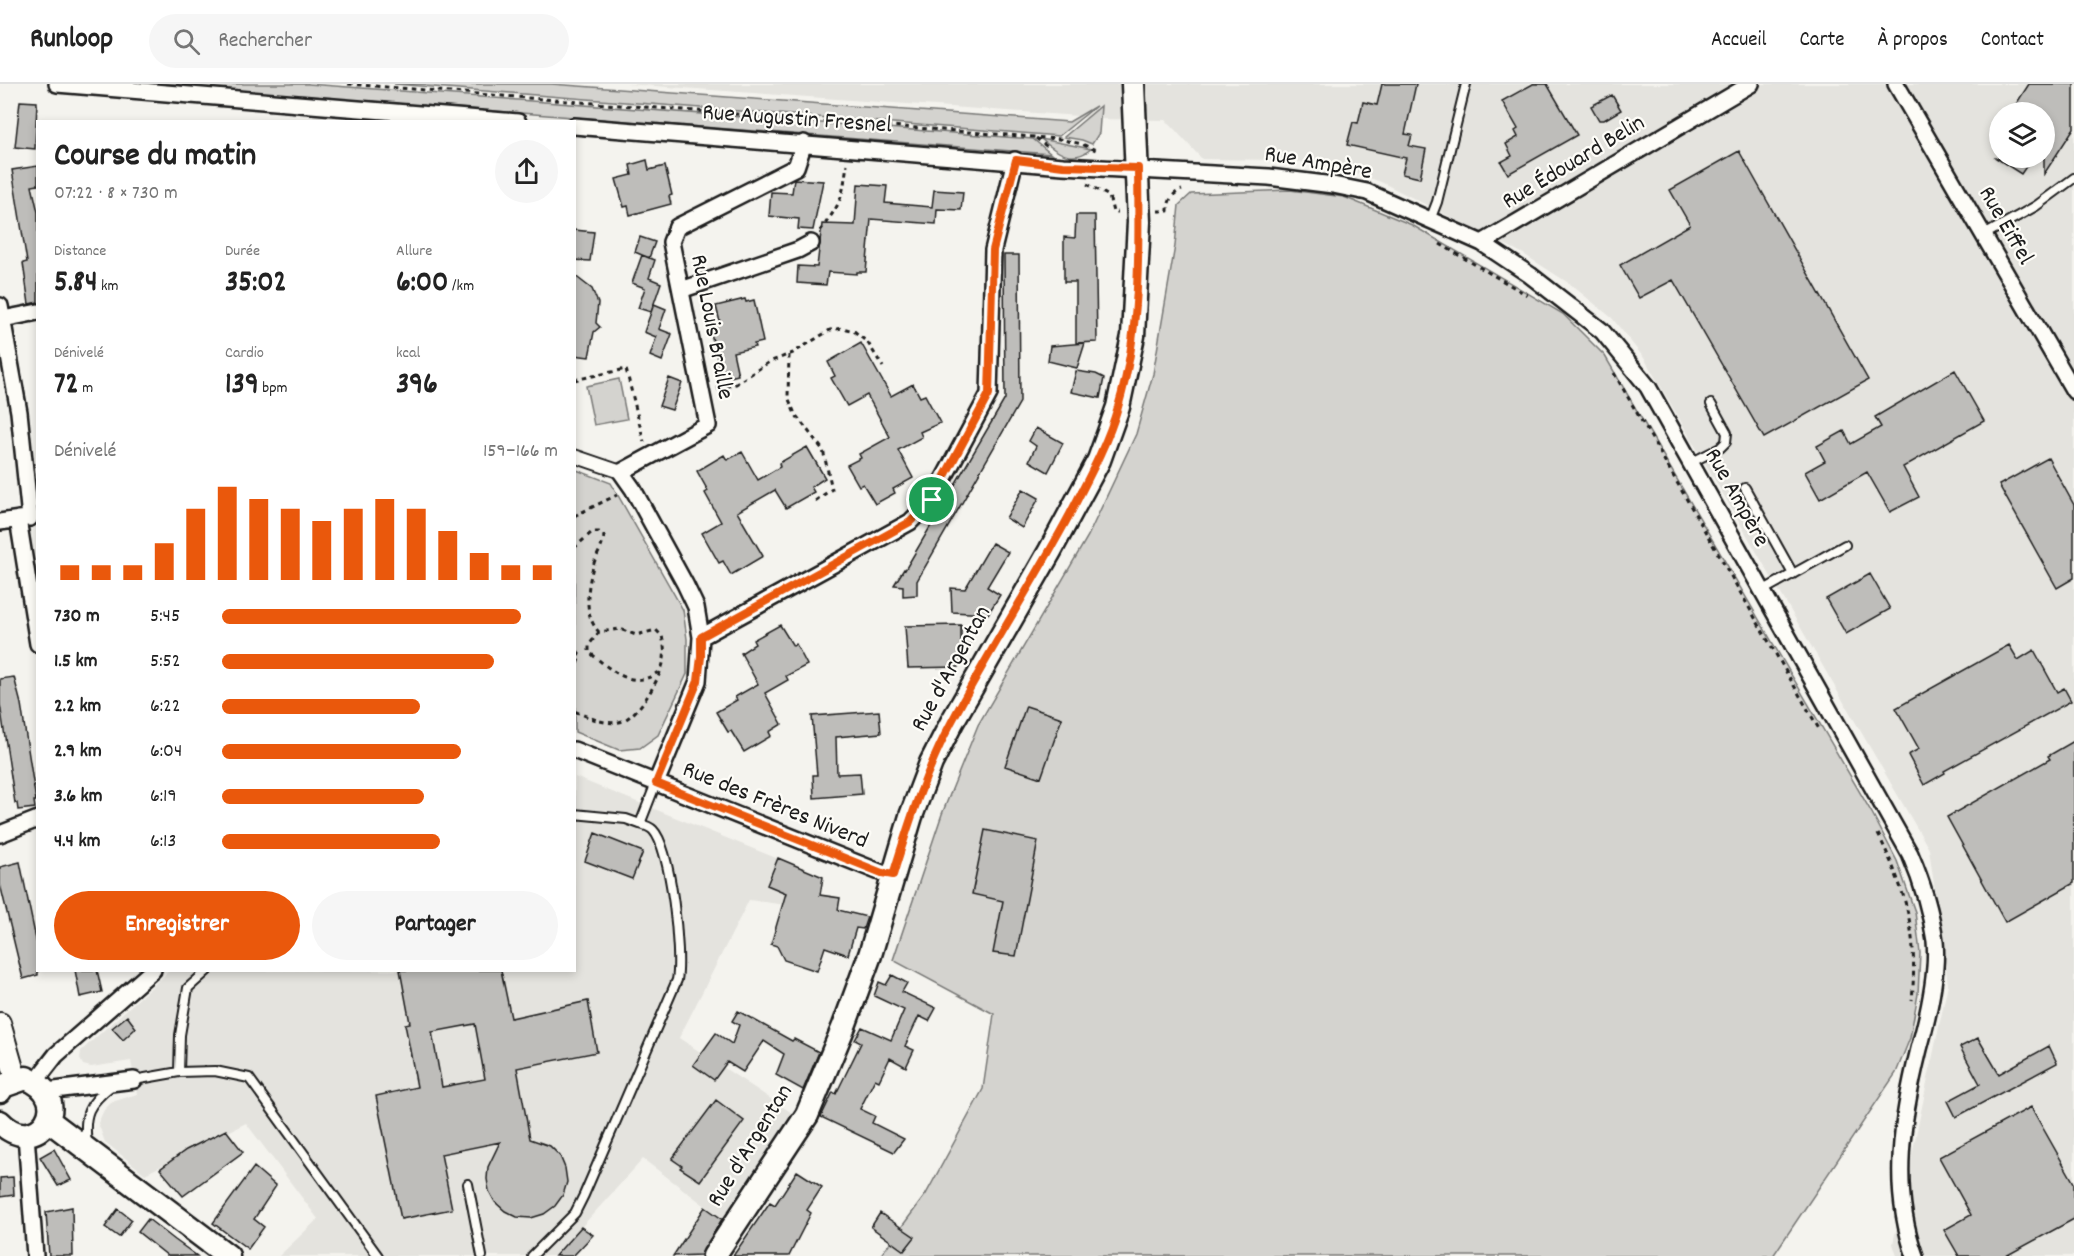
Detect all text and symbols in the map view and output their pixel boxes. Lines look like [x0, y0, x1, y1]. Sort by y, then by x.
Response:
search box [149, 14, 569, 68]
text: Runloop [30, 21, 113, 61]
icon: search [170, 25, 203, 58]
text: Rechercher [218, 26, 312, 57]
text: Accueil [1711, 26, 1766, 56]
text: Carte [1799, 26, 1844, 56]
text: À propos [1877, 26, 1948, 56]
text: Contact [1981, 26, 2044, 56]
street label: Rue Augustin Fresnel [701, 96, 893, 144]
map controls [1989, 102, 2055, 168]
button: layers [1989, 102, 2055, 168]
street label: Rue Édouard Belin [1496, 107, 1652, 219]
text: Course du matin [54, 134, 256, 181]
street label: Rue Ampère [1262, 138, 1374, 190]
button: share [495, 140, 558, 203]
text: 07:22 · 8 × 730 m [54, 180, 178, 208]
street label: Rue Eiffel [1969, 180, 2041, 272]
text: Distance [54, 240, 106, 263]
text: Durée [225, 240, 260, 263]
text: Allure [396, 240, 432, 263]
street label: Rue Louis Braille [680, 252, 742, 402]
text: 5.84 [54, 263, 97, 306]
text: 35:02 [225, 263, 287, 306]
text: 6:00 [396, 263, 448, 306]
text: km [97, 275, 119, 298]
text: /km [448, 275, 474, 298]
text: Dénivelé [54, 342, 104, 365]
text: Cardio [225, 342, 264, 365]
text: kcal [396, 342, 420, 365]
text: 72 [54, 365, 79, 408]
text: 139 [225, 365, 259, 408]
text: 396 [396, 365, 438, 408]
text: m [79, 377, 93, 400]
text: bpm [259, 377, 288, 400]
text: Dénivelé [54, 438, 116, 466]
text: 159–166 m [483, 438, 558, 466]
street label: Rue Ampère [1695, 442, 1777, 554]
pin [906, 474, 957, 525]
icon: arrive [915, 483, 948, 516]
street label: Rue d'Argentan [903, 600, 1001, 738]
text: 730 m [54, 603, 100, 631]
text: 5:45 [150, 603, 180, 631]
text: 1.5 km [54, 648, 97, 676]
text: 5:52 [150, 648, 181, 676]
text: 2.2 km [54, 693, 101, 721]
text: 6:22 [150, 693, 181, 721]
text: 2.9 km [54, 738, 102, 766]
text: 6:04 [150, 738, 182, 766]
street label: Rue des Frères Niverd [677, 753, 873, 859]
text: 3.6 km [54, 783, 103, 811]
text: 6:19 [150, 783, 177, 811]
text: 4.4 km [54, 828, 100, 856]
text: 6:13 [150, 828, 176, 856]
button: Enregistrer [54, 891, 300, 960]
button: Partager [312, 891, 558, 960]
street label: Rue d'Argentan [700, 1078, 802, 1214]

